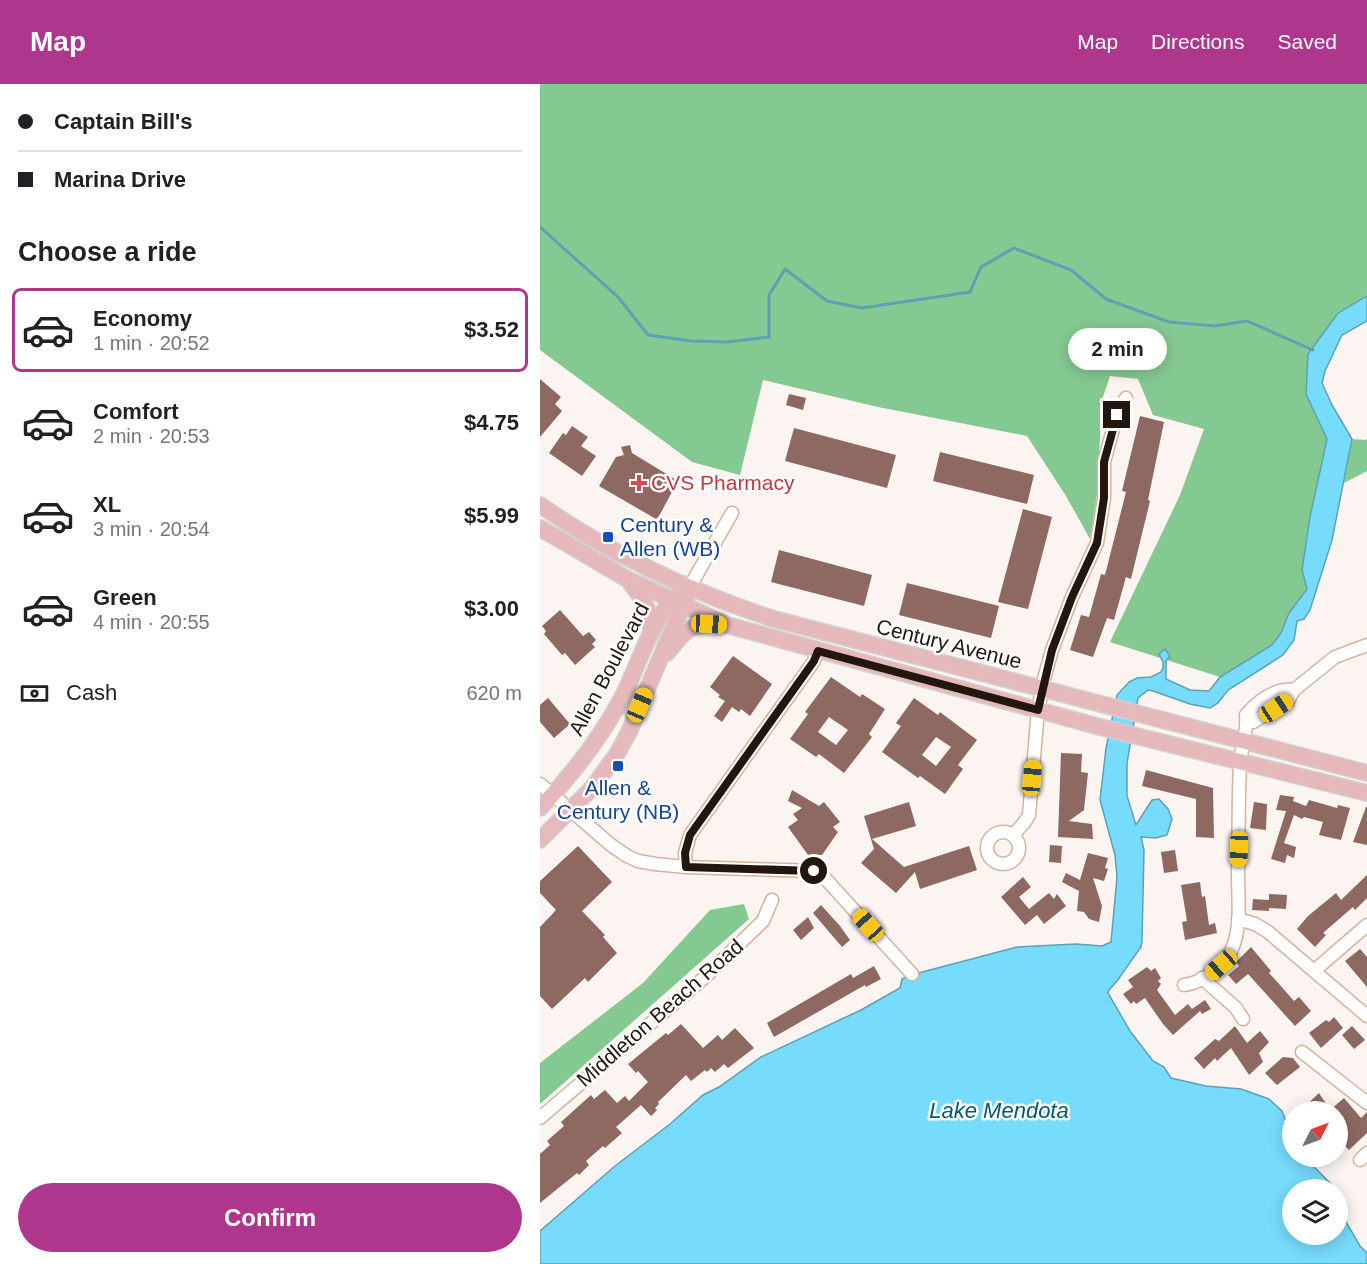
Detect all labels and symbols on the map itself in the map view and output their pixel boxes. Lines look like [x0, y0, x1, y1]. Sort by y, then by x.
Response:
callout: 2 min [1068, 328, 1166, 370]
route end [1103, 401, 1130, 428]
place label: CVS Pharmacy [651, 471, 795, 494]
marker: CVS Pharmacy [632, 476, 646, 490]
place label: Century & Allen (WB) [620, 513, 720, 560]
marker: Century & Allen (WB) [601, 530, 615, 544]
street label: Allen Boulevard [564, 598, 653, 739]
car [691, 614, 727, 634]
street label: Century Avenue [874, 614, 1024, 673]
car [625, 685, 655, 725]
car [1256, 691, 1296, 725]
marker: Allen & Century (NB) [611, 759, 625, 773]
car [1021, 759, 1043, 797]
place label: Allen & Century (NB) [557, 776, 679, 823]
car [1229, 831, 1249, 867]
route start [800, 857, 827, 884]
car [849, 906, 887, 944]
street label: Middleton Beach Road [572, 934, 747, 1091]
car [1202, 946, 1240, 984]
water label: Lake Mendota [929, 1098, 1069, 1123]
north arrow [1282, 1101, 1348, 1167]

